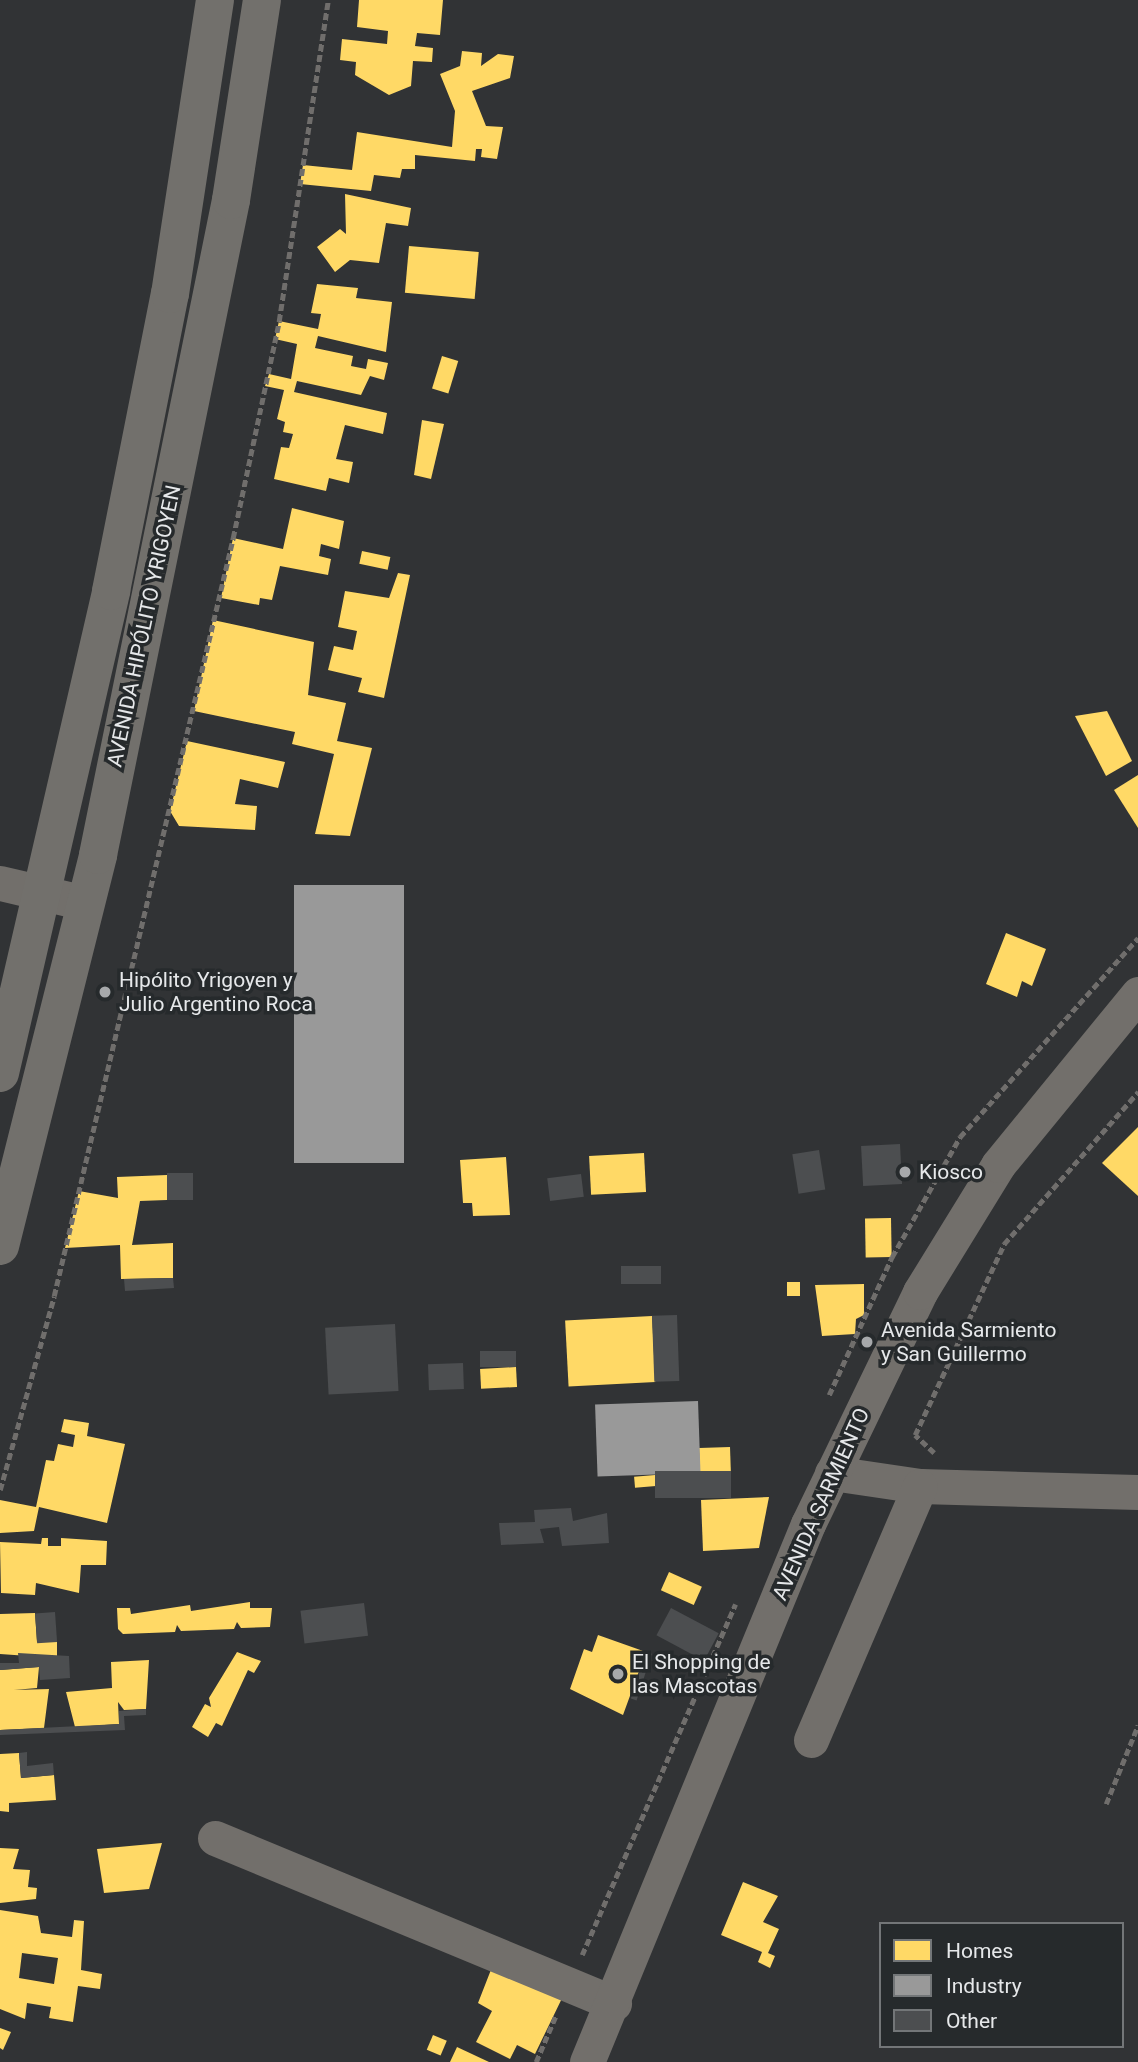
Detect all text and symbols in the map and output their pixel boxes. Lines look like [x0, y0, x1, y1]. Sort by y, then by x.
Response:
street label: AVENIDA HIPÓLITO YRIGOYEN [102, 483, 186, 769]
place label: Hipólito Yrigoyen y Julio Argentino Roca [119, 967, 313, 1017]
marker: Hipólito Yrigoyen y Julio Argentino Roca [97, 984, 113, 1000]
place label: Kiosco [919, 1159, 983, 1185]
marker: Kiosco [897, 1164, 913, 1180]
place label: Avenida Sarmiento y San Guillermo [881, 1317, 1056, 1367]
marker: Avenida Sarmiento y San Guillermo [859, 1334, 875, 1350]
street label: AVENIDA SARMIENTO [767, 1404, 875, 1604]
place label: El Shopping de las Mascotas [632, 1649, 771, 1699]
marker: El Shopping de las Mascotas [610, 1666, 626, 1682]
legend [879, 1922, 1124, 2048]
text: Homes [946, 1939, 1013, 1963]
text: Industry [946, 1974, 1022, 1998]
text: Other [946, 2009, 997, 2033]

